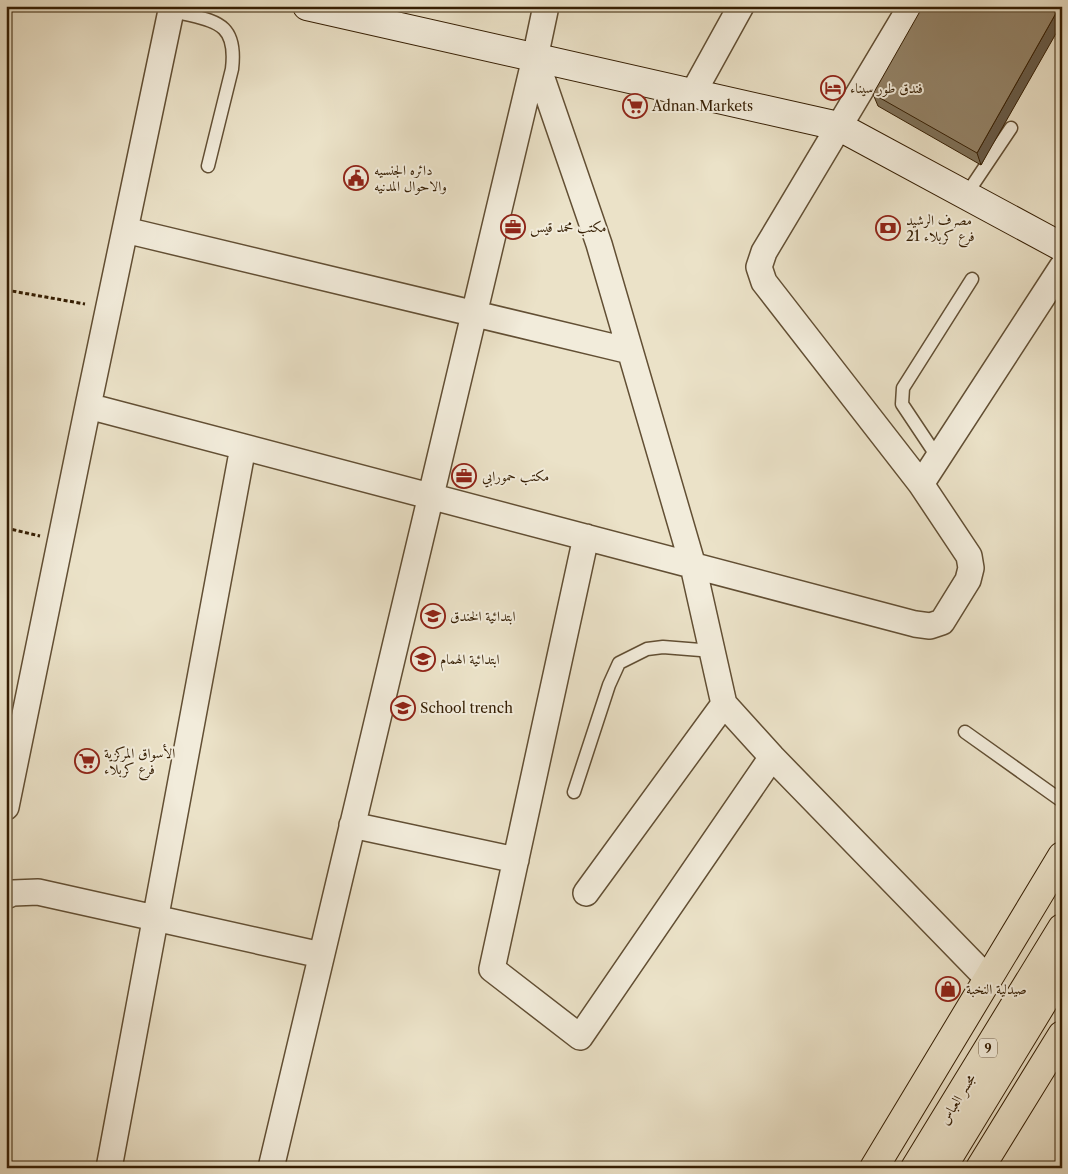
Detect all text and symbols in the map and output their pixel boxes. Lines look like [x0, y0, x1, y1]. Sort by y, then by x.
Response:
hotel icon: فندق طور سيناء [820, 75, 846, 101]
place label: فندق طور سيناء [850, 79, 923, 97]
supermarket icon: Adnan Markets [622, 93, 648, 119]
place label: Adnan Markets [651, 97, 753, 115]
place label: دائره الجنسيه والاحوال المدنيه [374, 161, 447, 195]
public building icon: دائره الجنسيه والاحوال المدنيه [343, 165, 369, 191]
place label: مصرف الرشيد فرع كربلاء 21 [906, 211, 975, 248]
office icon: مكتب محمد قيس [500, 214, 526, 240]
bank icon: مصرف الرشيد فرع كربلاء 21 [875, 215, 901, 241]
place label: مكتب محمد قيس [530, 218, 606, 237]
office icon: مكتب حمورابي [451, 463, 477, 489]
place label: مكتب حمورابي [482, 467, 549, 488]
school or university icon: ابتدائية الخندق [420, 603, 446, 629]
place label: ابتدائية الخندق [450, 607, 516, 625]
school or university icon: ابتدائية الهمام [410, 646, 436, 672]
place label: ابتدائية الهمام [440, 650, 500, 672]
school or university icon: School trench [390, 695, 416, 721]
place label: School trench [420, 699, 513, 717]
place label: الأسواق المركزية فرع كربلاء [104, 743, 175, 781]
supermarket icon: الأسواق المركزية فرع كربلاء [74, 748, 100, 774]
shop icon: صيدلية النخبة [935, 976, 961, 1002]
place label: صيدلية النخبة [966, 980, 1027, 998]
road number: 9 [979, 1038, 997, 1058]
street label: مجسر العباس [935, 1070, 980, 1128]

